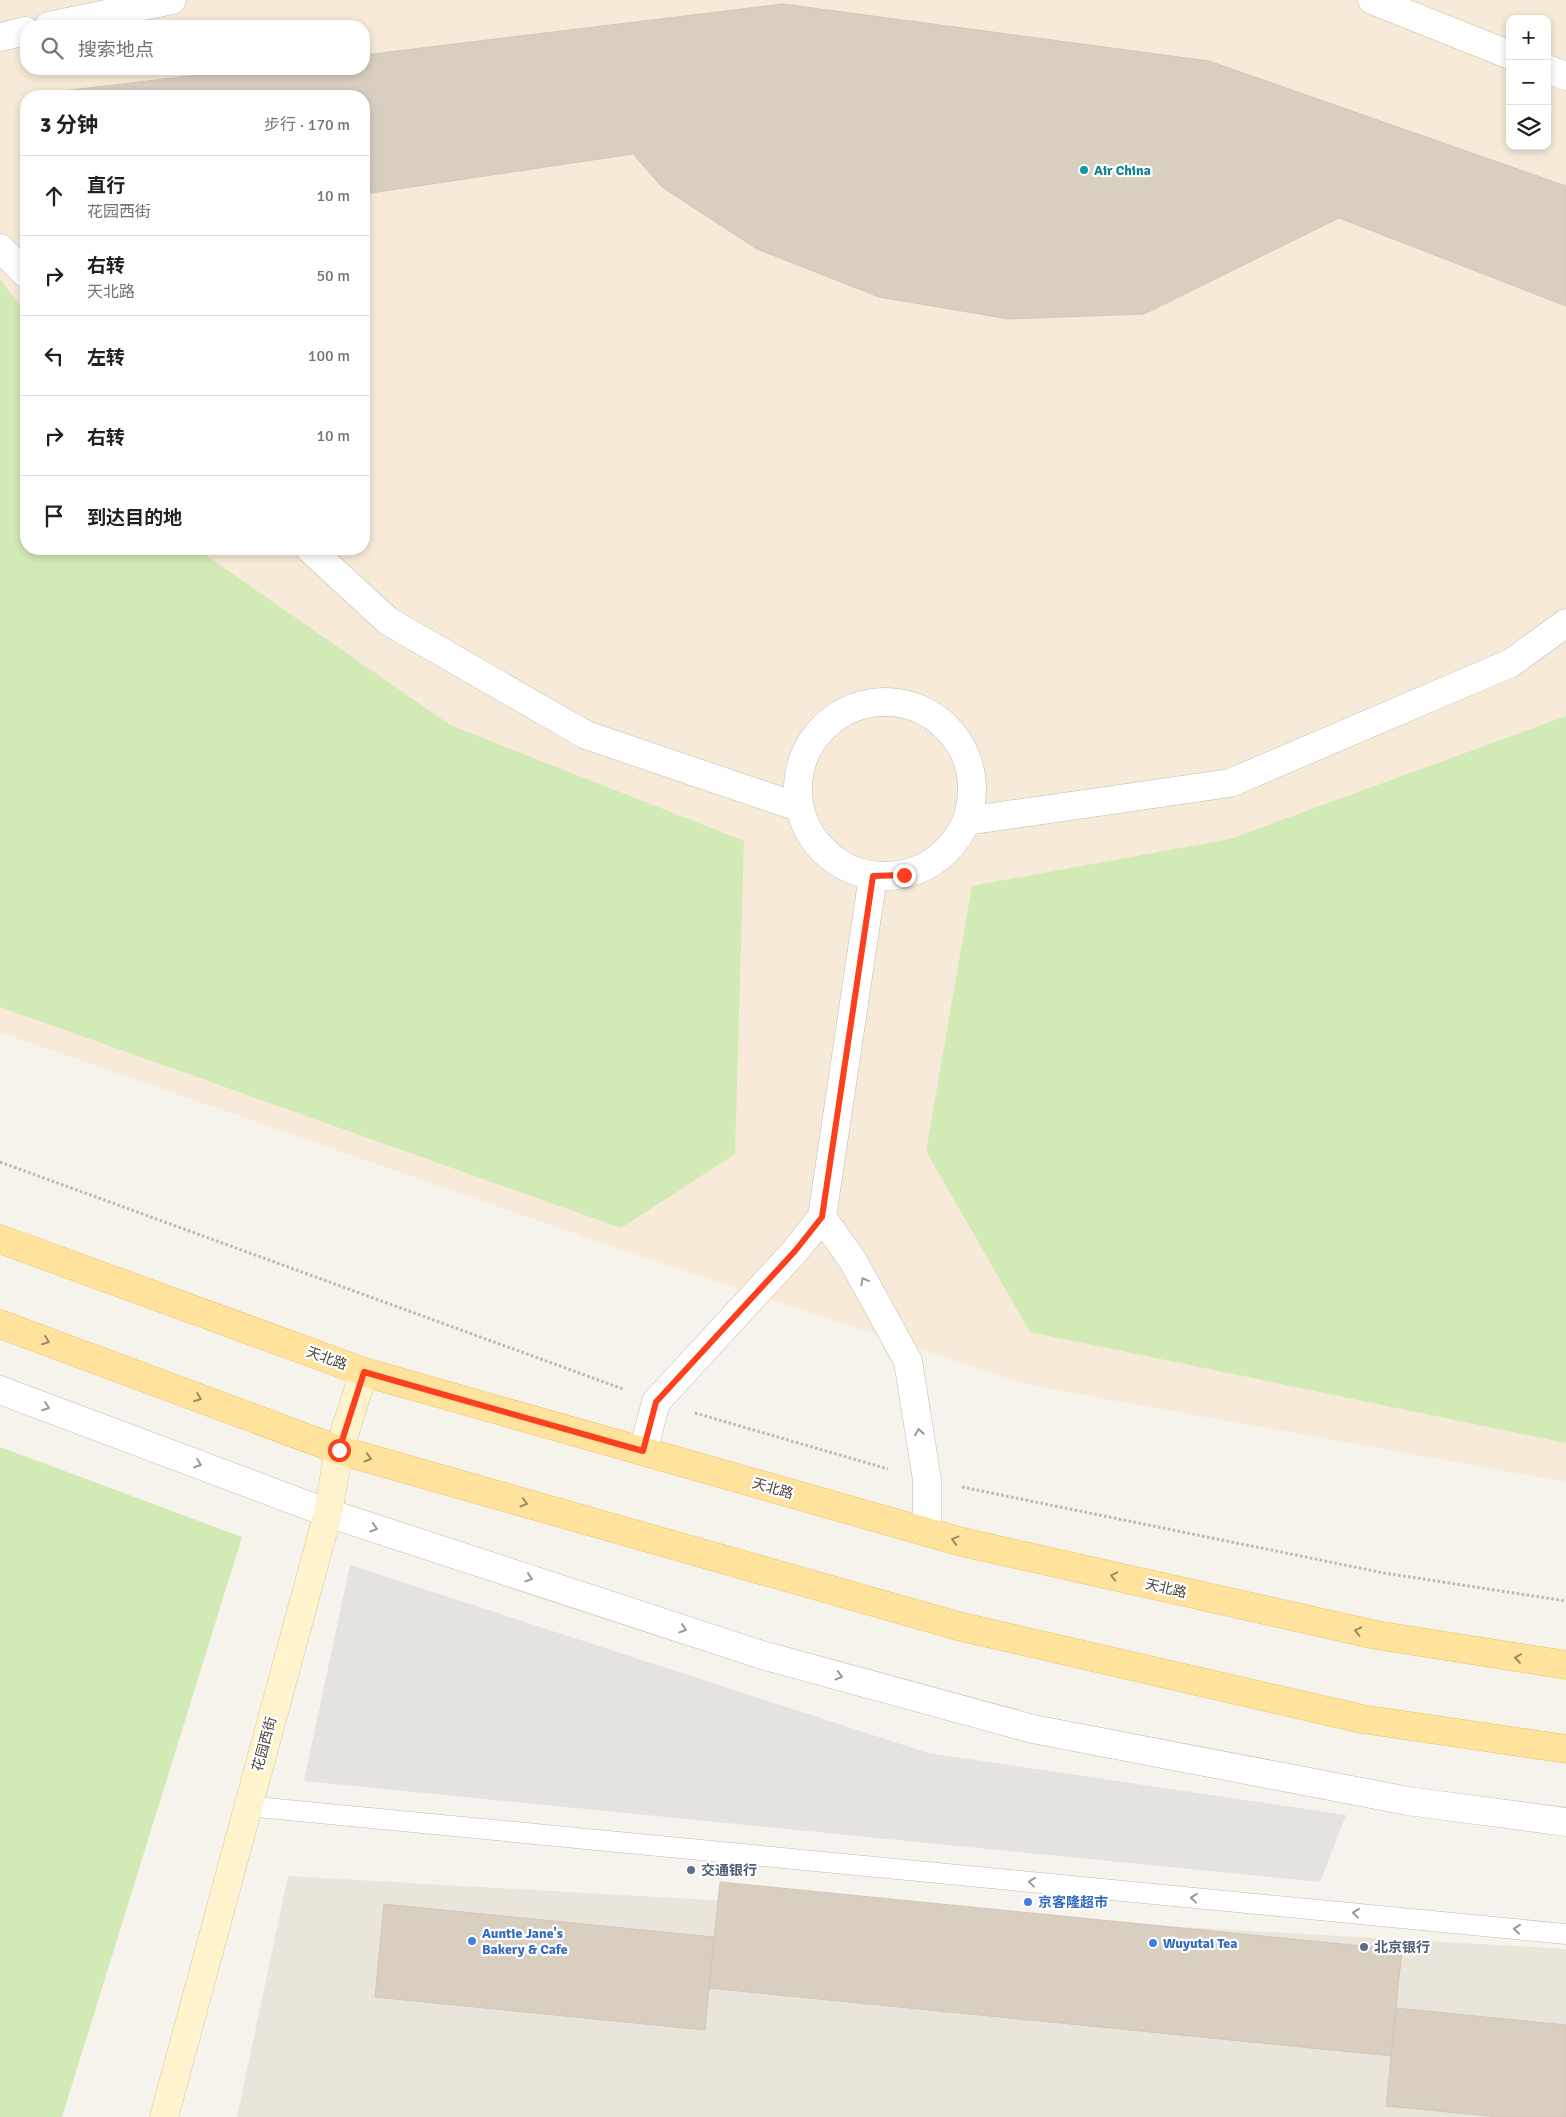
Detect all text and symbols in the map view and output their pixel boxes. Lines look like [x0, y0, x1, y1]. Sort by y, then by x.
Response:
map controls [1506, 15, 1551, 150]
button: + [1506, 15, 1551, 60]
search box [20, 20, 370, 75]
icon: search [38, 34, 66, 62]
text: 搜索地点 [78, 38, 154, 62]
button: − [1506, 60, 1551, 105]
button: layers [1506, 105, 1551, 150]
text: 3 分钟 [40, 112, 98, 138]
text: 步行 · 170 m [264, 115, 350, 135]
place label: Air China [1094, 162, 1151, 179]
marker: Air China [1078, 164, 1090, 176]
text: 直行 [87, 174, 125, 198]
icon: ahead [40, 182, 68, 210]
text: 10 m [316, 186, 350, 206]
text: 花园西街 [87, 202, 151, 222]
text: 右转 [87, 254, 125, 278]
icon: right [40, 262, 68, 290]
text: 50 m [316, 266, 350, 286]
text: 天北路 [87, 282, 135, 302]
icon: left [40, 342, 68, 370]
text: 左转 [87, 346, 125, 370]
text: 100 m [308, 346, 350, 366]
icon: right [40, 422, 68, 450]
text: 右转 [87, 426, 125, 450]
text: 10 m [316, 426, 350, 446]
icon: arrive [40, 502, 68, 530]
text: 到达目的地 [87, 506, 182, 530]
route end [893, 864, 916, 887]
one-way arrow [860, 1277, 870, 1286]
one-way arrow [41, 1335, 49, 1345]
street label: 天北路 [304, 1343, 349, 1374]
one-way arrow [193, 1392, 202, 1402]
one-way arrow [41, 1402, 49, 1412]
one-way arrow [915, 1427, 925, 1436]
route start [328, 1439, 351, 1462]
one-way arrow [363, 1453, 371, 1463]
one-way arrow [193, 1458, 202, 1468]
street label: 天北路 [750, 1475, 795, 1502]
one-way arrow [519, 1497, 527, 1507]
one-way arrow [370, 1522, 378, 1532]
one-way arrow [951, 1535, 960, 1546]
one-way arrow [1109, 1571, 1118, 1582]
one-way arrow [524, 1573, 532, 1583]
street label: 天北路 [1144, 1575, 1188, 1601]
one-way arrow [678, 1623, 687, 1633]
one-way arrow [1353, 1626, 1362, 1637]
one-way arrow [1513, 1653, 1522, 1663]
one-way arrow [834, 1670, 843, 1681]
street label: 花园西街 [249, 1715, 280, 1773]
place label: 交通银行 [701, 1862, 757, 1879]
marker: 交通银行 [685, 1864, 697, 1876]
one-way arrow [1028, 1877, 1036, 1888]
one-way arrow [1190, 1893, 1198, 1904]
place label: 京客隆超市 [1038, 1894, 1108, 1911]
marker: 京客隆超市 [1022, 1896, 1034, 1908]
one-way arrow [1351, 1908, 1359, 1919]
one-way arrow [1513, 1924, 1521, 1935]
place label: Auntie Jane's Bakery & Cafe [482, 1925, 568, 1958]
marker: Auntie Jane's Bakery & Cafe [466, 1935, 478, 1947]
place label: Wuyutai Tea [1163, 1935, 1237, 1952]
marker: Wuyutai Tea [1147, 1937, 1159, 1949]
place label: 北京银行 [1374, 1939, 1430, 1956]
marker: 北京银行 [1358, 1941, 1370, 1953]

